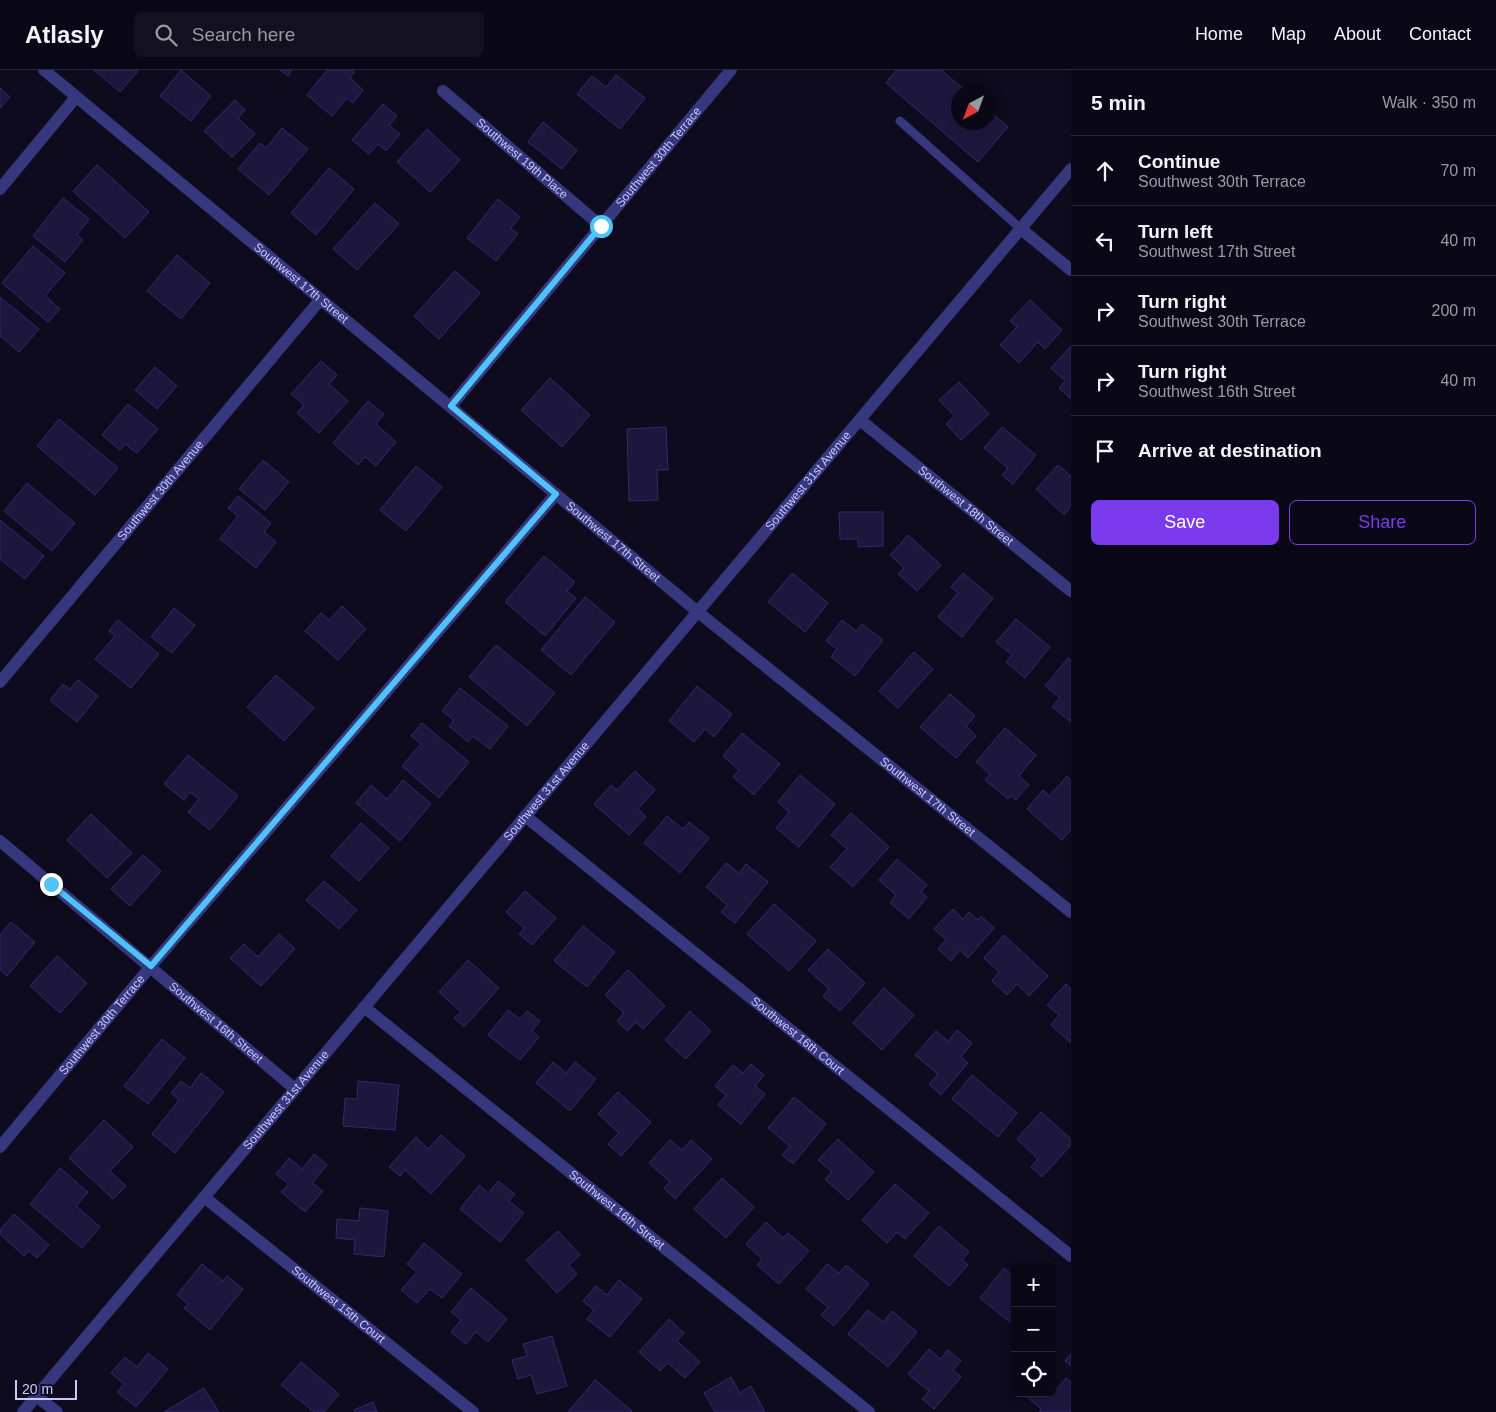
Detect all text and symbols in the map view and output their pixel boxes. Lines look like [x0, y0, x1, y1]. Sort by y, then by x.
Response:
search box [134, 12, 484, 57]
text: Atlasly [25, 21, 104, 48]
icon: search [152, 21, 180, 49]
text: Search here [192, 24, 295, 45]
text: Home [1195, 24, 1243, 44]
text: Map [1271, 24, 1306, 44]
text: About [1334, 24, 1381, 44]
text: Contact [1409, 24, 1471, 44]
north arrow [951, 85, 996, 130]
text: 5 min [1091, 91, 1146, 114]
text: Walk · 350 m [1382, 94, 1476, 111]
street label: Southwest 30th Terrace [613, 104, 704, 210]
street label: Southwest 19th Place [473, 115, 571, 202]
text: Continue [1138, 151, 1220, 172]
icon: ahead [1091, 157, 1119, 185]
text: 70 m [1440, 162, 1476, 179]
text: Southwest 30th Terrace [1138, 173, 1306, 190]
route start [590, 215, 613, 238]
text: Turn left [1138, 221, 1213, 242]
icon: left [1091, 227, 1119, 255]
text: 40 m [1440, 232, 1476, 249]
street label: Southwest 17th Street [251, 240, 352, 327]
text: Southwest 17th Street [1138, 243, 1295, 260]
text: Turn right [1138, 291, 1226, 312]
icon: right [1091, 297, 1119, 325]
text: 200 m [1432, 302, 1476, 319]
text: Southwest 30th Terrace [1138, 313, 1306, 330]
text: Turn right [1138, 361, 1226, 382]
icon: right [1091, 367, 1119, 395]
text: 40 m [1440, 372, 1476, 389]
text: Southwest 16th Street [1138, 383, 1295, 400]
street label: Southwest 31st Avenue [762, 428, 854, 533]
street label: Southwest 30th Avenue [115, 437, 207, 543]
icon: arrive [1091, 437, 1119, 465]
text: Arrive at destination [1138, 440, 1322, 461]
street label: Southwest 18th Street [915, 463, 1017, 549]
street label: Southwest 17th Street [563, 498, 664, 585]
button: Save [1091, 500, 1279, 545]
button: Share [1289, 500, 1476, 545]
street label: Southwest 31st Avenue [501, 739, 592, 844]
street label: Southwest 17th Street [877, 754, 979, 840]
route end [40, 873, 63, 896]
street label: Southwest 30th Terrace [56, 972, 148, 1078]
street label: Southwest 16th Street [166, 979, 266, 1066]
street label: Southwest 16th Court [748, 994, 847, 1078]
street label: Southwest 31st Avenue [240, 1047, 332, 1153]
street label: Southwest 16th Street [566, 1167, 668, 1253]
map controls [1011, 1262, 1056, 1397]
button: + [1011, 1262, 1056, 1307]
street label: Southwest 15th Court [289, 1263, 388, 1346]
button: − [1011, 1307, 1056, 1352]
button: locate [1011, 1352, 1056, 1397]
scale bar [15, 1377, 78, 1400]
text: 20 m [22, 1381, 53, 1397]

